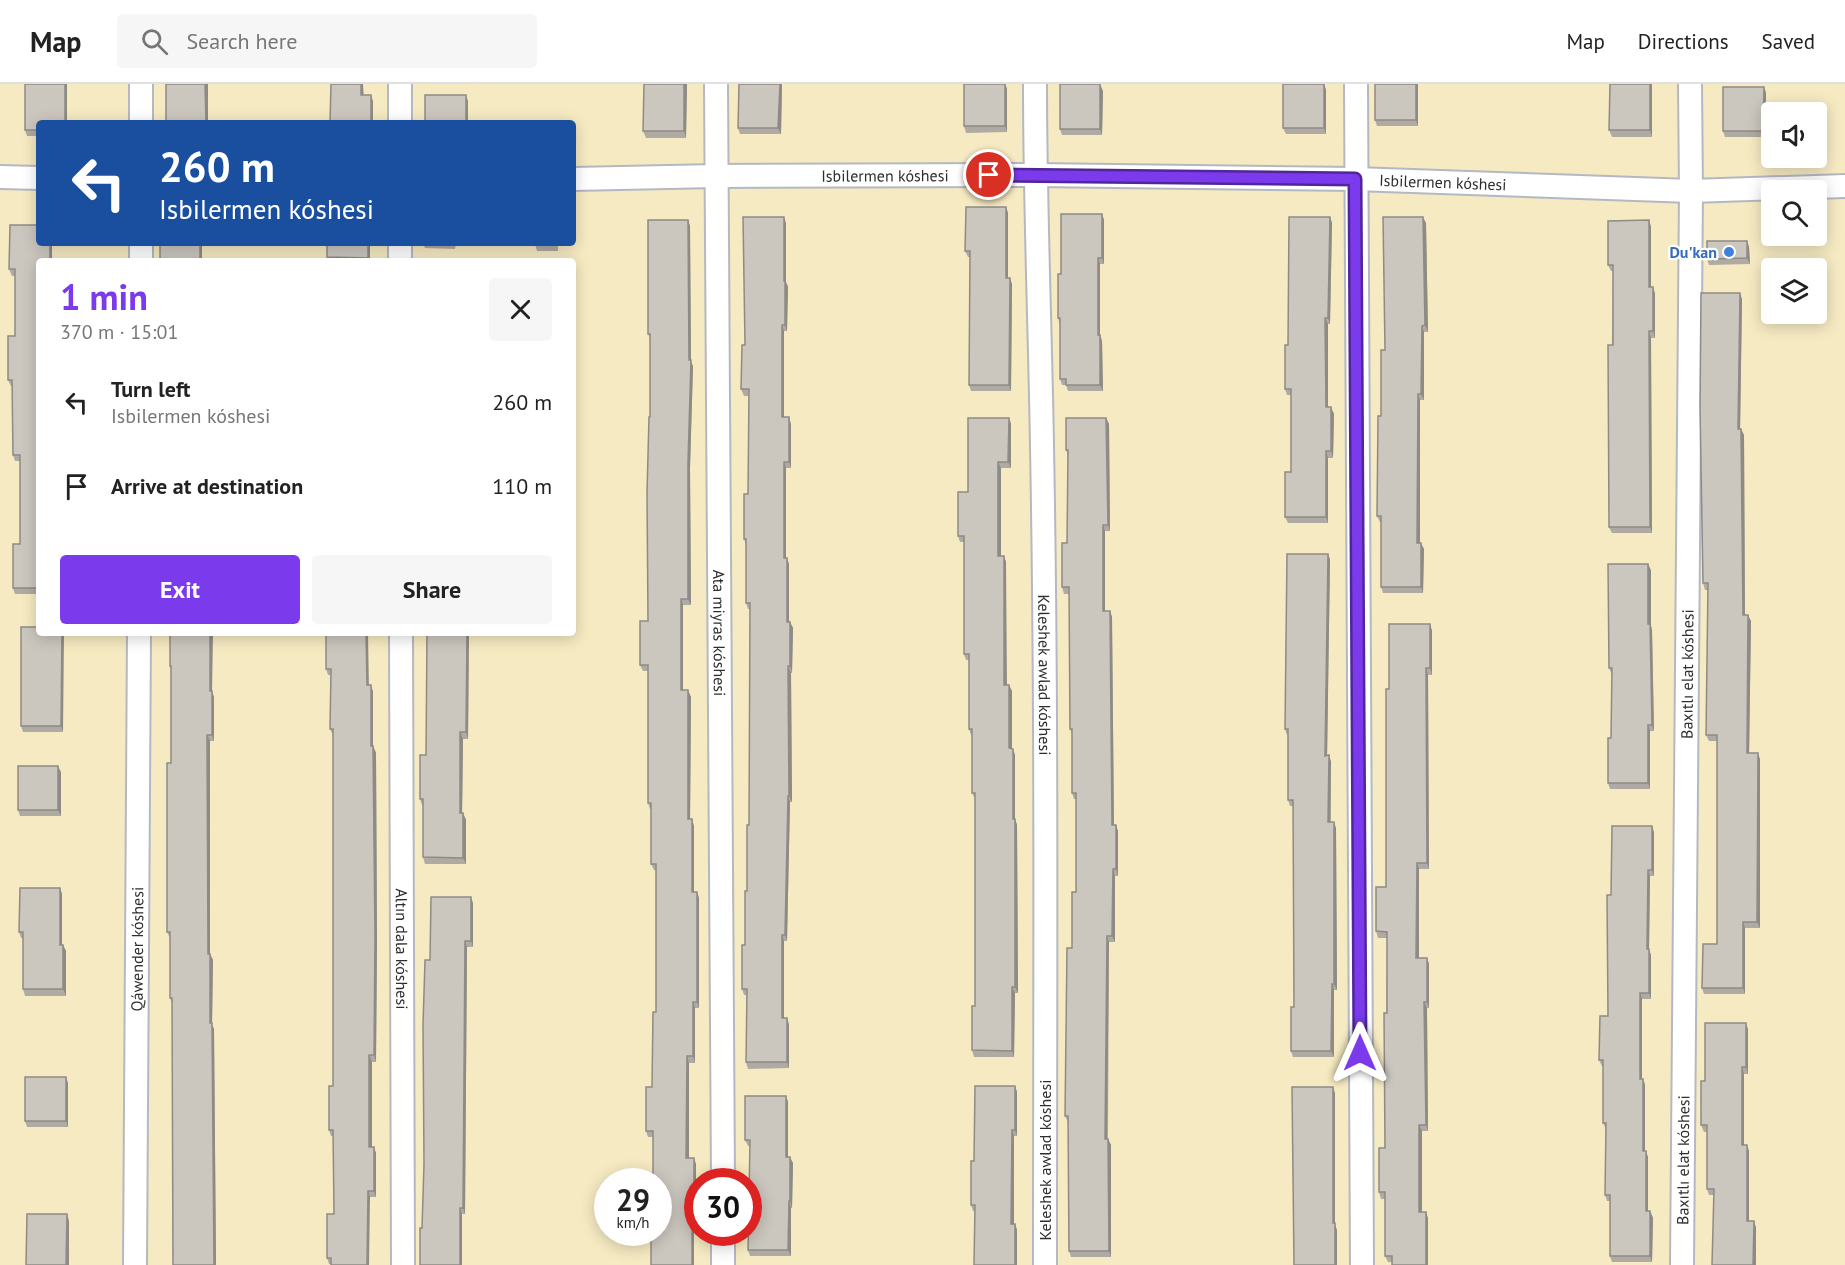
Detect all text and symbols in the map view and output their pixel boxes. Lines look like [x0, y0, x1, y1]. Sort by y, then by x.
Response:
search box [117, 14, 537, 68]
text: Map [30, 23, 81, 60]
icon: search [138, 25, 171, 58]
text: Search here [186, 27, 297, 55]
text: Map [1566, 28, 1605, 55]
text: Directions [1638, 28, 1729, 55]
text: Saved [1762, 28, 1815, 55]
map controls [1761, 102, 1827, 324]
button: sound [1761, 102, 1827, 168]
text: 260 m [159, 139, 275, 194]
icon: left [60, 144, 138, 222]
pin [963, 149, 1014, 200]
icon: arrive [972, 158, 1005, 191]
street label: Isbilermen kóshesi [821, 165, 949, 186]
street label: Isbilermen kóshesi [1379, 170, 1507, 194]
button: search [1761, 180, 1827, 246]
text: Isbilermen kóshesi [159, 192, 374, 226]
place label: Du'kan [1669, 242, 1717, 262]
marker: Du'kan [1722, 245, 1736, 259]
button: layers [1761, 258, 1827, 324]
text: 1 min [60, 273, 148, 320]
button: close [489, 278, 552, 341]
text: 370 m · 15:01 [60, 319, 178, 345]
text: Turn left [111, 375, 191, 403]
icon: left [60, 386, 93, 419]
text: 260 m [492, 388, 552, 416]
text: Isbilermen kóshesi [111, 403, 270, 429]
icon: arrive [60, 470, 93, 503]
text: Arrive at destination [111, 472, 303, 500]
text: 110 m [492, 472, 552, 500]
button: Exit [60, 555, 300, 624]
button: Share [312, 555, 552, 624]
street label: Ata miyras kóshesi [709, 570, 730, 696]
street label: Keleshek awlad kóshesi [1034, 594, 1055, 755]
street label: Baxıtlı elat kóshesi [1676, 609, 1697, 739]
street label: Qáwender kóshesi [127, 887, 147, 1011]
street label: Altın dala kóshesi [392, 888, 412, 1010]
position arrow [1328, 1021, 1392, 1085]
street label: Keleshek awlad kóshesi [1035, 1080, 1055, 1240]
street label: Baxıtlı elat kóshesi [1672, 1095, 1693, 1225]
speed limit sign: 30 [684, 1168, 762, 1246]
text: 29 [616, 1180, 650, 1219]
text: km/h [617, 1213, 649, 1232]

